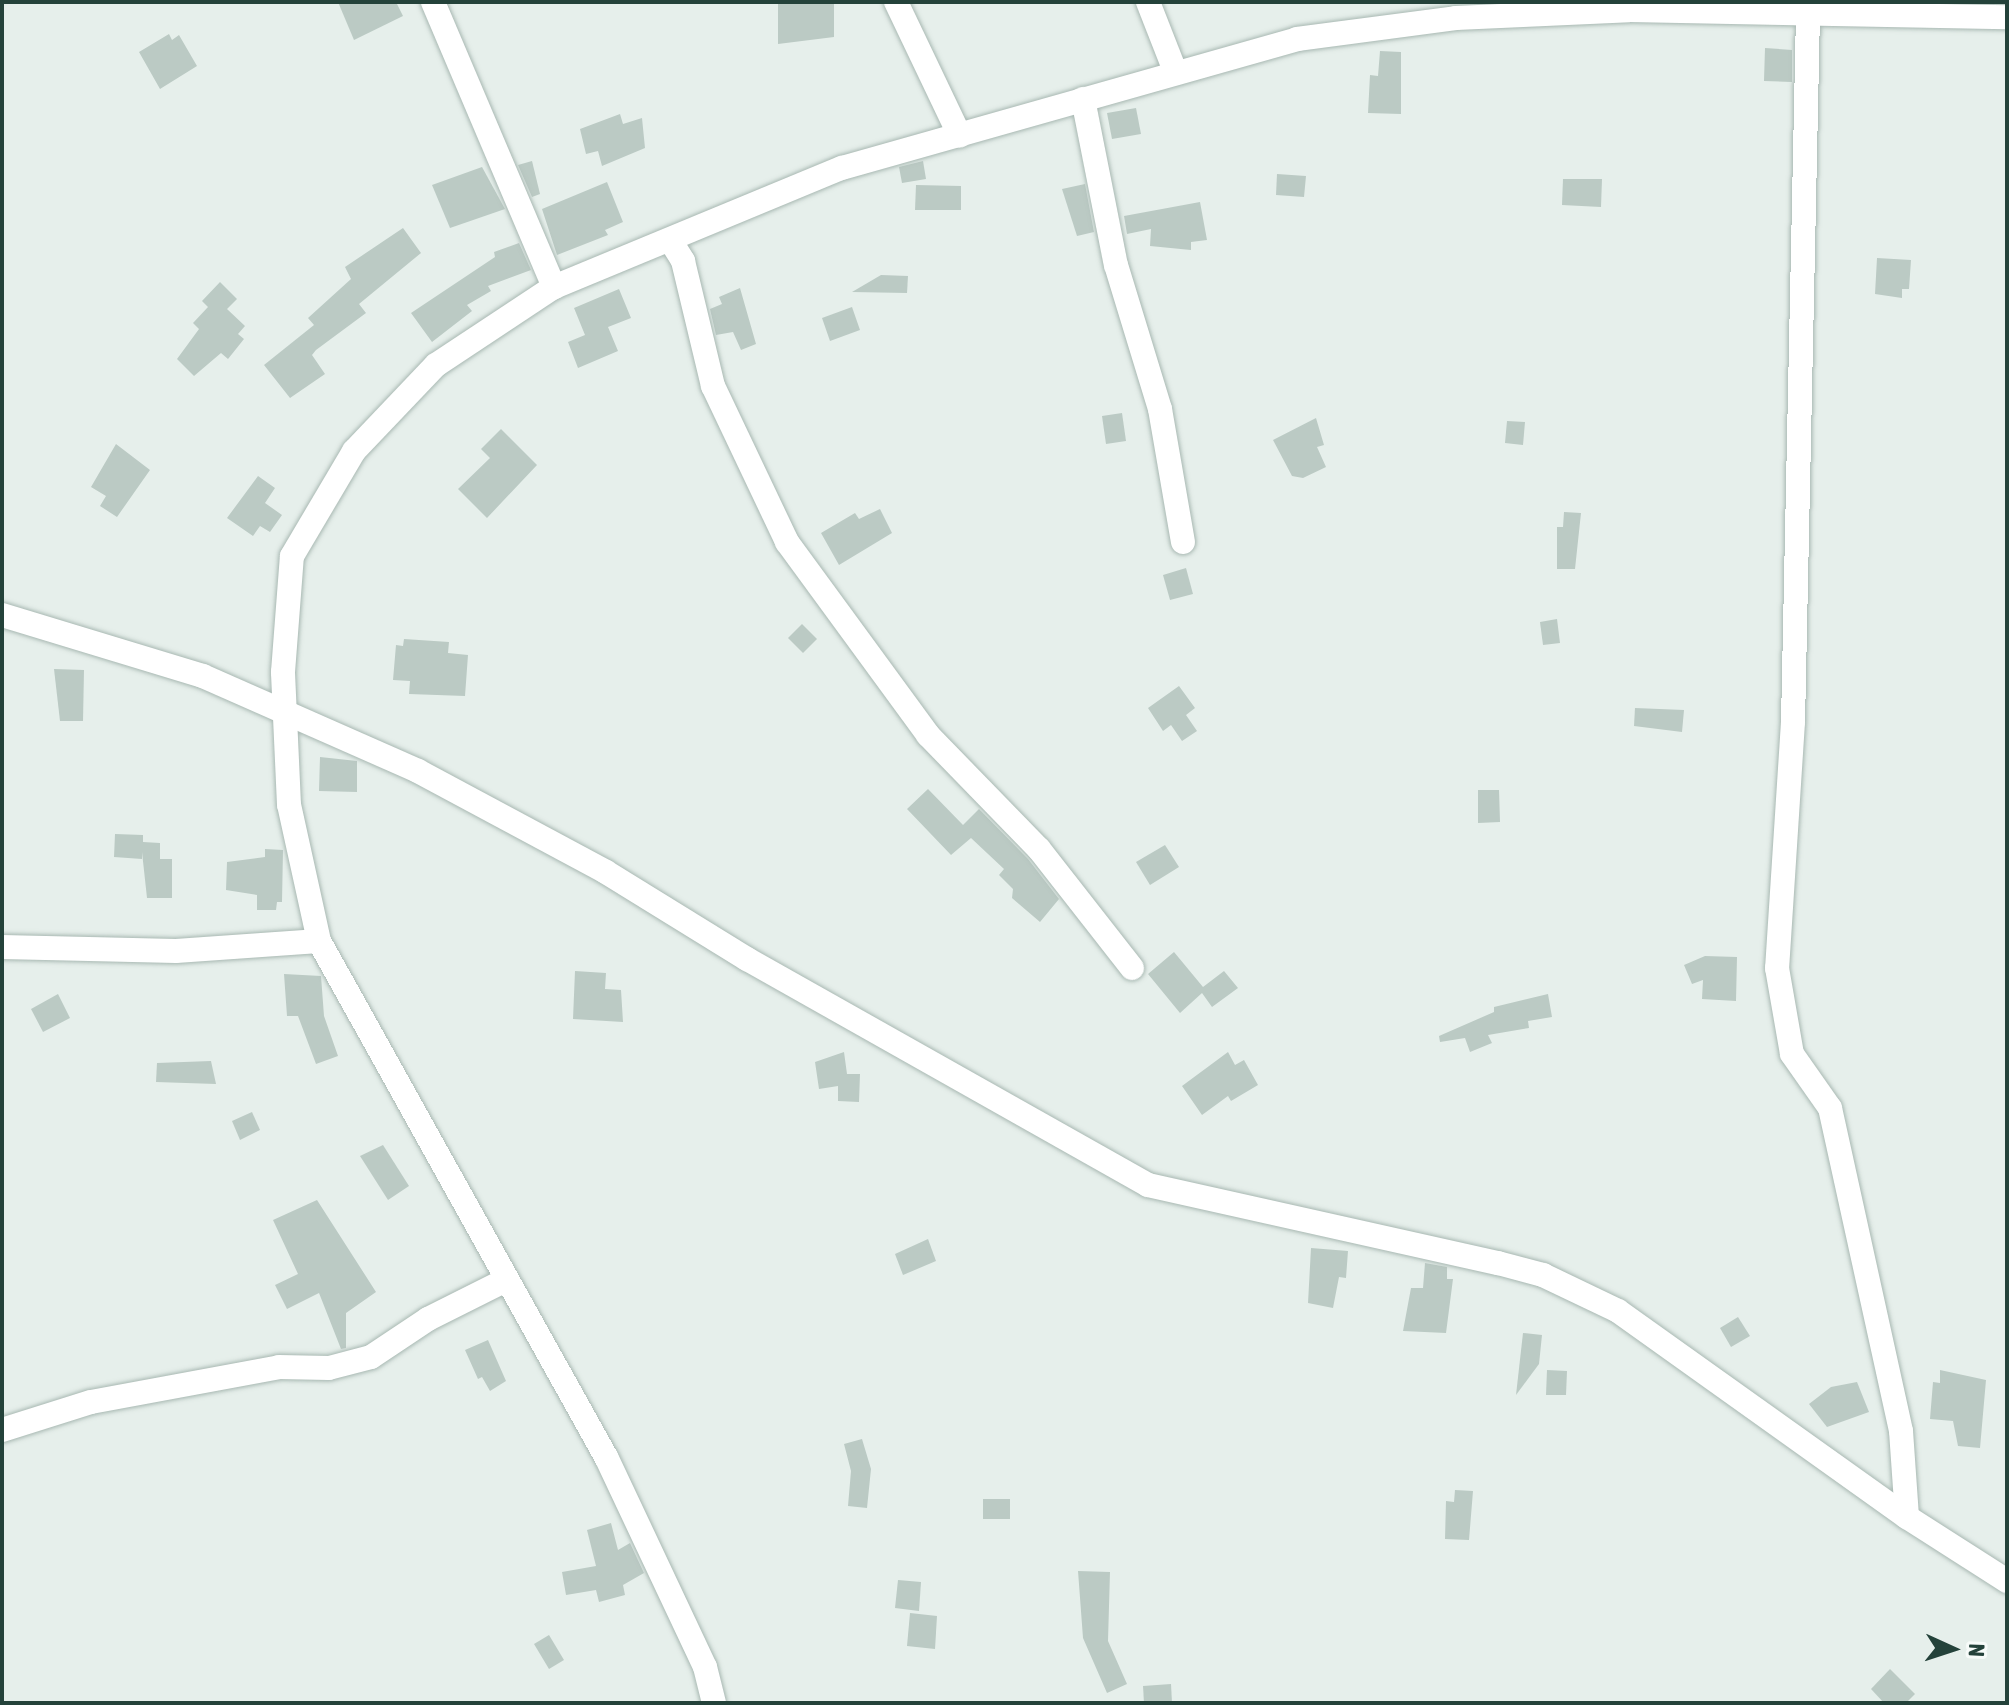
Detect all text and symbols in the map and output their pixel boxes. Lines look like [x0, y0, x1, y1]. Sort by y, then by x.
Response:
north arrow [1913, 1609, 1993, 1689]
text: N [1964, 1643, 1990, 1657]

